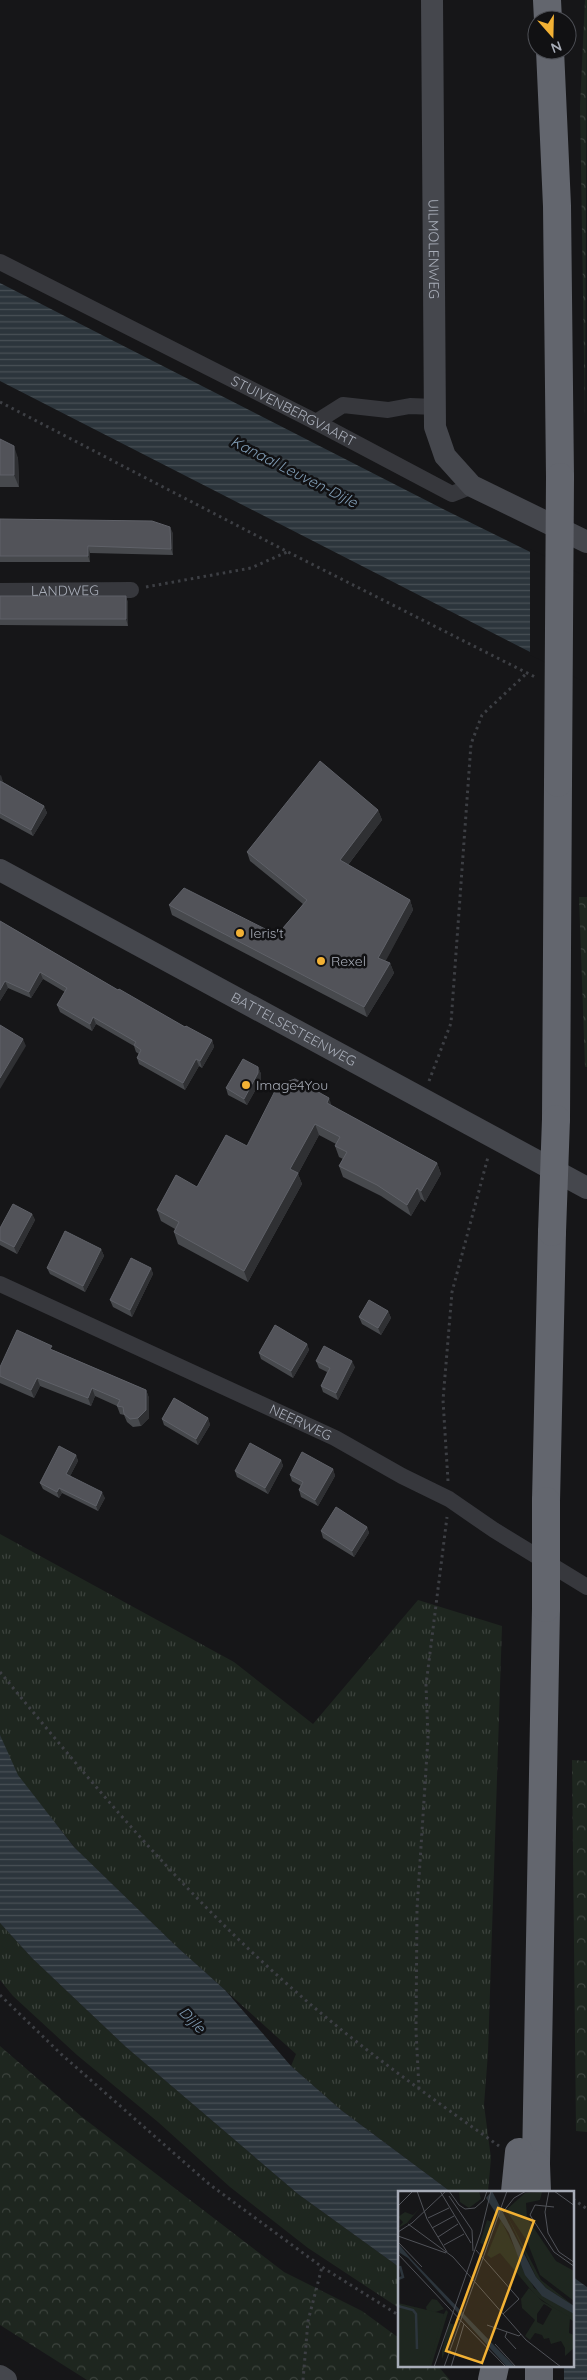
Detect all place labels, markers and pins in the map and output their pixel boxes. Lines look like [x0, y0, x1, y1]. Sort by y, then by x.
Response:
place label: Ieris't [250, 924, 284, 942]
marker: Ieris't [234, 927, 246, 939]
place label: Rexel [331, 952, 366, 970]
marker: Rexel [315, 955, 327, 967]
place label: Image4You [256, 1076, 328, 1094]
marker: Image4You [240, 1079, 252, 1091]

